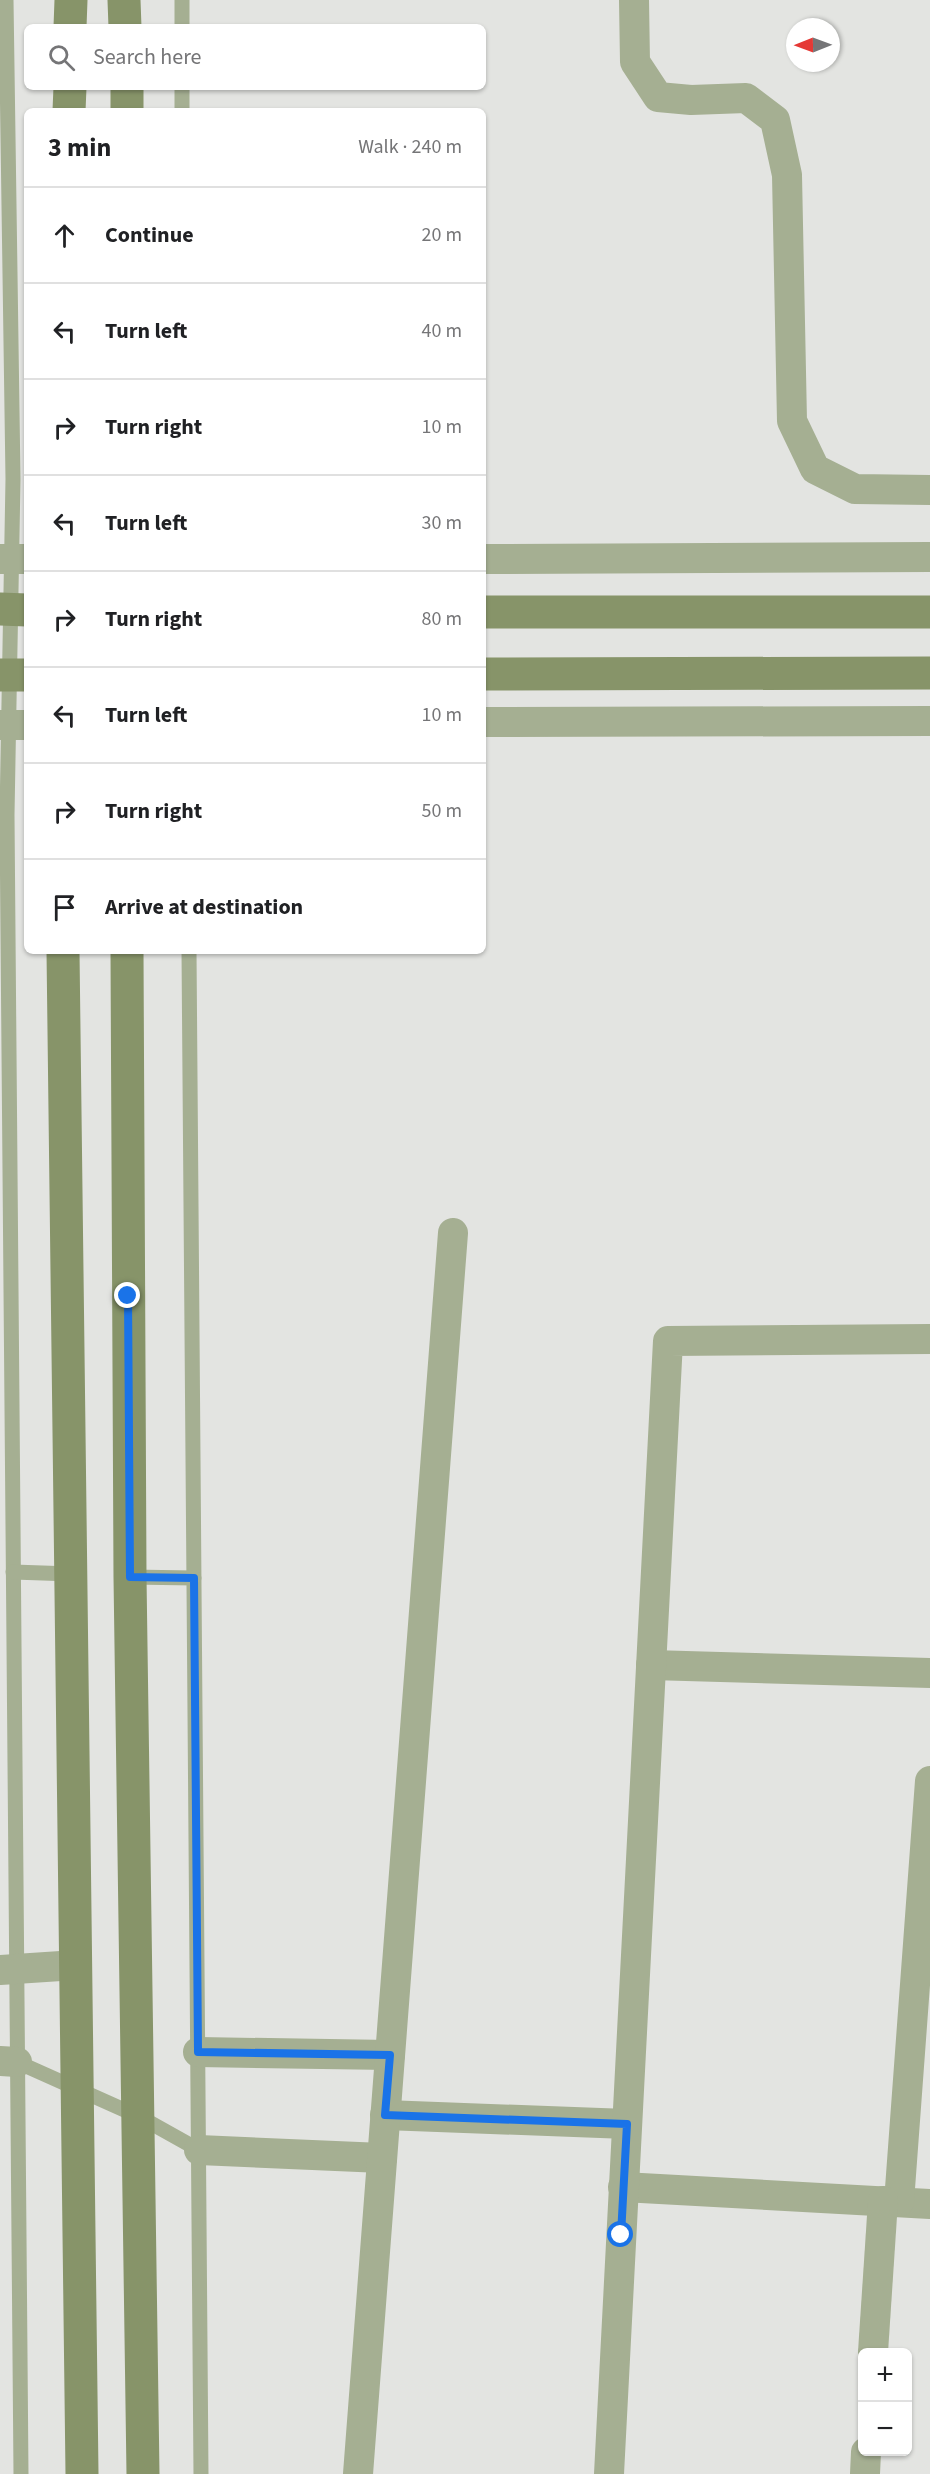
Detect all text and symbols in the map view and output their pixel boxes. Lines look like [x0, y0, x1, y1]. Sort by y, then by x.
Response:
north arrow [786, 18, 840, 72]
search box [24, 24, 486, 90]
icon: search [45, 41, 78, 74]
text: Search here [93, 41, 201, 73]
text: 3 min [48, 129, 111, 166]
text: Walk · 240 m [358, 133, 462, 161]
icon: ahead [48, 219, 81, 252]
text: Continue [105, 219, 194, 251]
text: 20 m [422, 221, 462, 249]
icon: left [48, 315, 81, 348]
text: Turn left [105, 315, 187, 347]
text: 40 m [422, 317, 462, 345]
icon: right [48, 411, 81, 444]
text: Turn right [105, 411, 202, 443]
text: 10 m [422, 413, 462, 441]
icon: left [48, 507, 81, 540]
text: Turn left [105, 507, 187, 539]
text: 30 m [422, 509, 462, 537]
icon: right [48, 603, 81, 636]
text: Turn right [105, 603, 202, 635]
text: 80 m [422, 605, 462, 633]
icon: left [48, 699, 81, 732]
text: Turn left [105, 699, 187, 731]
text: 10 m [422, 701, 462, 729]
icon: right [48, 795, 81, 828]
text: Turn right [105, 795, 202, 827]
text: 50 m [422, 797, 462, 825]
icon: arrive [48, 891, 81, 924]
text: Arrive at destination [105, 891, 303, 923]
route end [114, 1282, 140, 1308]
route start [607, 2221, 633, 2247]
map controls [858, 2348, 912, 2456]
button: + [858, 2348, 912, 2402]
button: − [858, 2402, 912, 2456]

